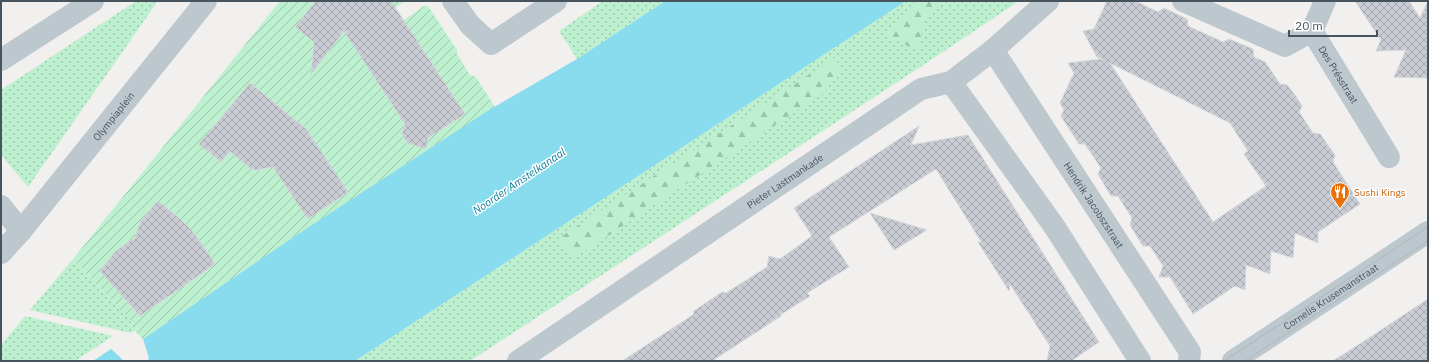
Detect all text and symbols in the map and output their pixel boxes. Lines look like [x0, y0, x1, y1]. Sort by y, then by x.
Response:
scale bar [1289, 12, 1377, 38]
text: 20 m [1295, 18, 1323, 33]
street label: Des Présstraat [1316, 43, 1361, 106]
street label: Olympiaplein [90, 89, 137, 143]
water label: Noorder Amstelkanaal [470, 145, 568, 217]
street label: Pieter Lastmankade [744, 150, 826, 211]
street label: Hendrik Jacobszstraat [1061, 159, 1127, 251]
restaurant icon: Sushi Kings [1329, 181, 1351, 209]
place label: Sushi Kings [1354, 186, 1406, 199]
street label: Cornelis Krusemanstraat [1281, 260, 1381, 333]

